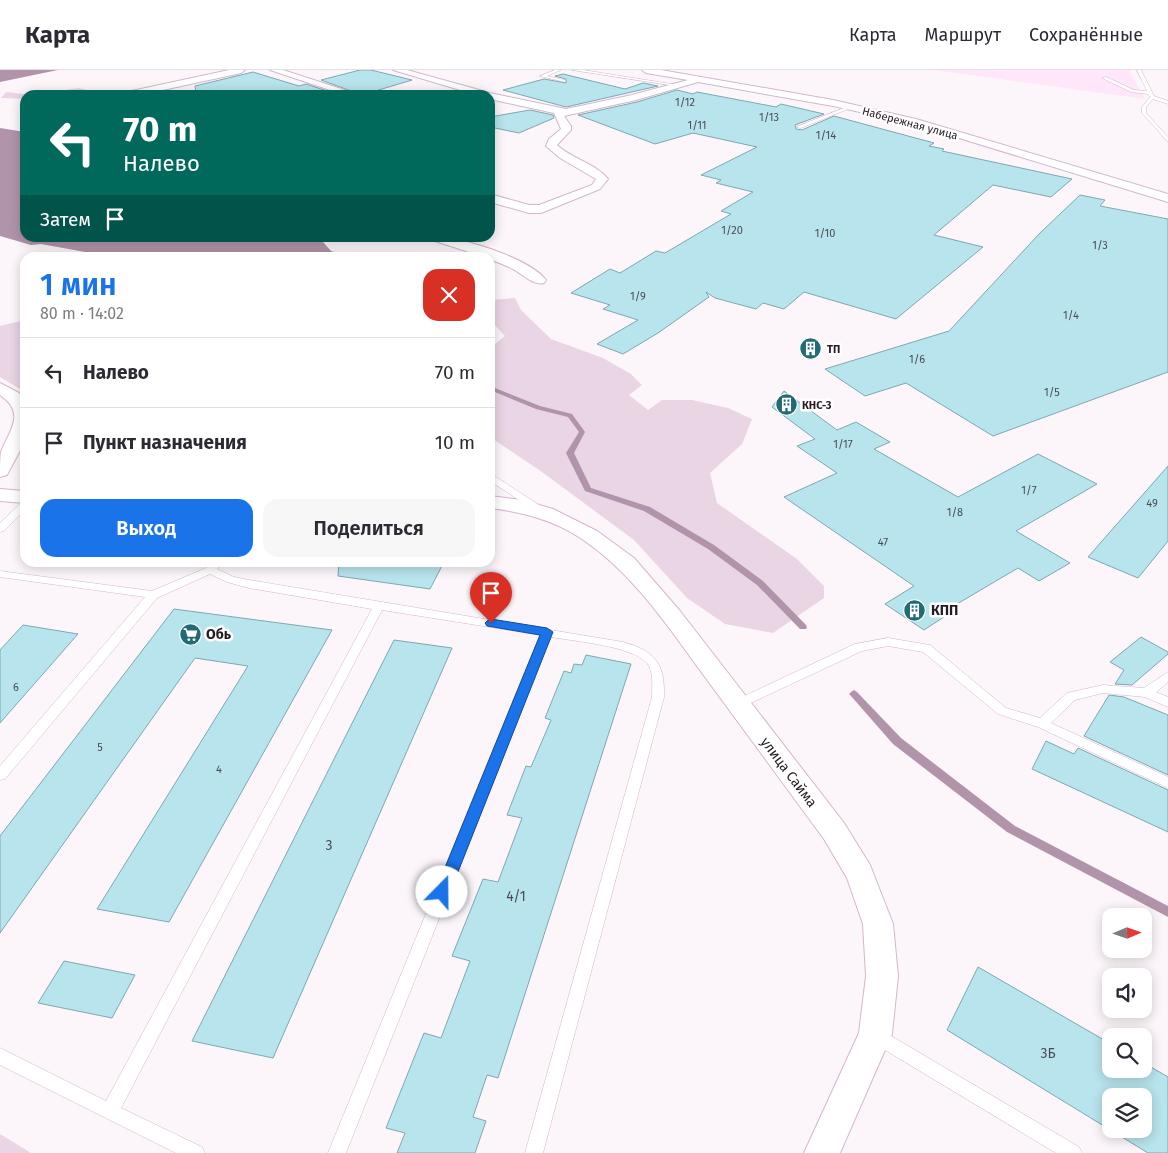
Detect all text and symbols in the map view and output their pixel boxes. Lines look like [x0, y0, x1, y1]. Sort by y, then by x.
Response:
text: Карта [25, 21, 90, 49]
text: Карта [849, 24, 897, 46]
text: Маршрут [925, 24, 1001, 46]
text: Сохранённые [1029, 24, 1143, 46]
house number: 1/12 [675, 96, 695, 109]
street label: Набережная улица [861, 104, 959, 142]
text: 70 m [123, 108, 197, 150]
icon: left [40, 110, 105, 175]
house number: 1/13 [759, 111, 779, 124]
house number: 1/11 [687, 119, 707, 132]
house number: 1/14 [816, 129, 836, 142]
text: Налево [123, 150, 200, 177]
icon: arrive [101, 205, 129, 233]
text: Затем [40, 208, 91, 231]
house number: 1/20 [721, 224, 743, 237]
house number: 1/10 [815, 227, 835, 240]
house number: 1/3 [1092, 239, 1108, 252]
text: 1 мин [40, 267, 117, 303]
button: close [423, 269, 475, 321]
house number: 1/9 [630, 290, 646, 303]
text: 80 m · 14:02 [40, 304, 124, 323]
house number: 1/4 [1063, 309, 1079, 322]
building icon: ТП [799, 337, 823, 361]
place label: ТП [827, 343, 840, 356]
house number: 1/6 [909, 353, 925, 366]
icon: left [40, 359, 68, 387]
text: Налево [83, 361, 149, 384]
text: 70 m [435, 361, 475, 384]
house number: 1/5 [1044, 386, 1060, 399]
building icon: КНС-3 [774, 393, 798, 417]
place label: КНС-3 [802, 399, 832, 412]
icon: arrive [40, 429, 68, 457]
text: Пункт назначения [83, 431, 247, 454]
text: 10 m [435, 431, 475, 454]
house number: 1/17 [833, 438, 853, 451]
house number: 1/7 [1021, 484, 1037, 497]
house number: 49 [1146, 497, 1158, 510]
button: Выход [40, 499, 253, 557]
button: Поделиться [263, 499, 475, 557]
house number: 1/8 [947, 506, 963, 519]
house number: 47 [878, 536, 888, 549]
pin [470, 572, 512, 623]
icon: arrive [477, 579, 505, 607]
building icon: КПП [903, 598, 927, 622]
place label: КПП [931, 602, 958, 619]
supermarket icon: Обь [178, 622, 202, 646]
place label: Обь [206, 626, 232, 643]
house number: 6 [13, 681, 19, 694]
street label: улица Сайма [757, 734, 821, 811]
house number: 5 [97, 741, 103, 754]
house number: 4 [216, 763, 222, 776]
house number: 3 [326, 837, 333, 854]
position arrow [415, 865, 467, 917]
house number: 4/1 [506, 888, 526, 905]
north arrow [1102, 908, 1152, 958]
map controls [1102, 908, 1152, 1138]
button: sound [1102, 968, 1152, 1018]
button: search [1102, 1028, 1152, 1078]
house number: 3Б [1040, 1045, 1056, 1062]
button: layers [1102, 1088, 1152, 1138]

